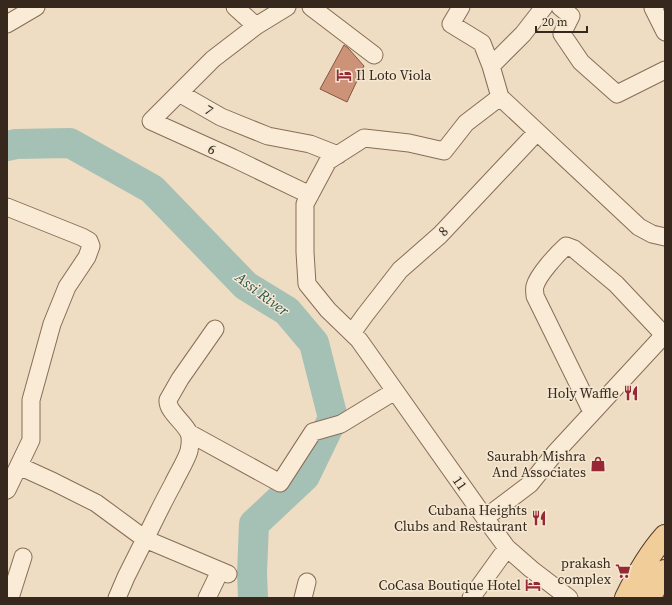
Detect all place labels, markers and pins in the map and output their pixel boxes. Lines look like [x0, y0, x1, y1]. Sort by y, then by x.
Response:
place label: Il Loto Viola [356, 65, 432, 85]
hotel icon: Il Loto Viola [335, 66, 353, 84]
place label: Holy Waffle [547, 383, 619, 403]
restaurant icon: Holy Waffle [622, 384, 640, 402]
place label: Saurabh Mishra And Associates [487, 446, 587, 482]
shop icon: Saurabh Mishra And Associates [589, 455, 607, 473]
place label: Cubana Heights Clubs and Restaurant [394, 500, 527, 536]
restaurant icon: Cubana Heights Clubs and Restaurant [530, 509, 548, 527]
place label: prakash complex [557, 553, 612, 589]
supermarket icon: prakash complex [614, 562, 632, 580]
place label: CoCasa Boutique Hotel [379, 575, 521, 595]
hotel icon: CoCasa Boutique Hotel [524, 576, 542, 594]

